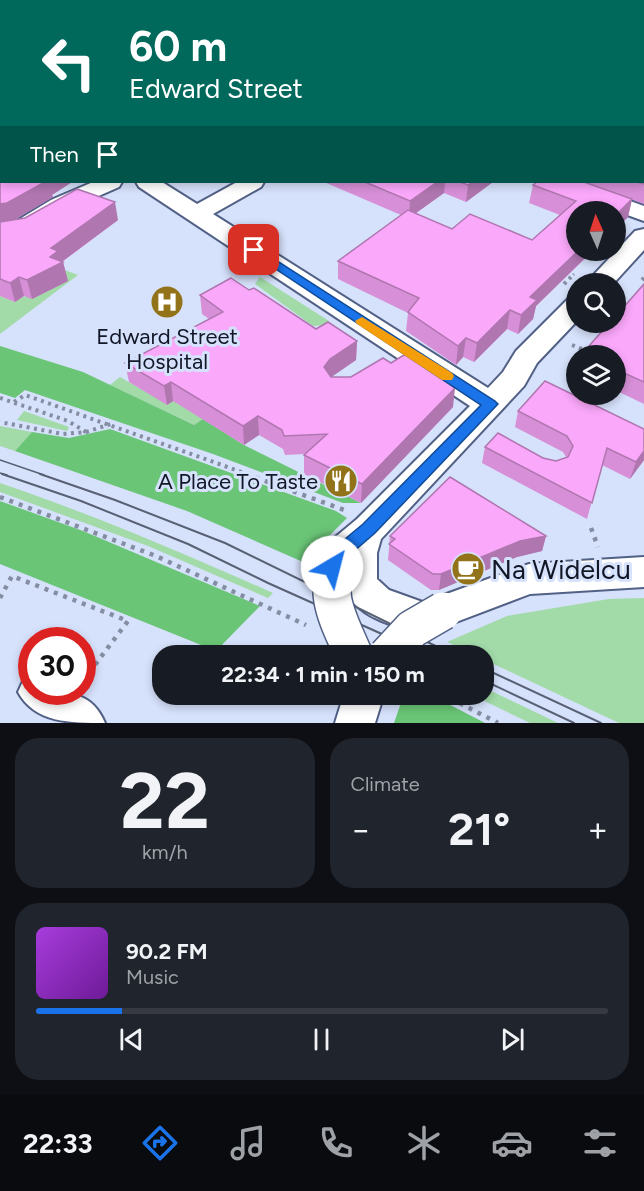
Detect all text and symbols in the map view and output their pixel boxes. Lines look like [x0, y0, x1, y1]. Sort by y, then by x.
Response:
text: 60 m [129, 21, 227, 72]
icon: left [30, 24, 108, 102]
text: Edward Street [129, 72, 303, 105]
icon: arrive [91, 138, 124, 171]
text: Then [30, 141, 79, 168]
north arrow [566, 201, 626, 261]
map controls [566, 201, 626, 405]
pin [228, 224, 279, 275]
icon: arrive [237, 233, 270, 266]
button: search [566, 273, 626, 333]
hospital icon: Edward Street Hospital [149, 284, 185, 320]
place label: Edward Street Hospital [96, 323, 238, 375]
button: layers [566, 345, 626, 405]
restaurant icon: A Place To Taste [323, 463, 359, 499]
place label: A Place To Taste [158, 468, 318, 495]
position arrow [300, 535, 364, 599]
cafe icon: Na Widelcu [450, 551, 486, 587]
place label: Na Widelcu [491, 553, 631, 586]
speed limit sign: 30 [18, 627, 96, 705]
text: 22:34 · 1 min · 150 m [221, 661, 425, 688]
text: 22 [120, 754, 210, 848]
text: Climate [351, 772, 420, 796]
text: 21° [448, 802, 510, 856]
text: − [351, 810, 371, 849]
text: + [587, 810, 608, 849]
text: km/h [142, 840, 188, 864]
text: 90.2 FM [126, 938, 208, 965]
text: Music [126, 965, 179, 989]
icon: previous [115, 1023, 148, 1056]
icon: pause [305, 1023, 338, 1056]
icon: next [496, 1023, 529, 1056]
icon: directions [139, 1122, 181, 1164]
icon: music [227, 1122, 269, 1164]
icon: phone [315, 1122, 357, 1164]
icon: climate [403, 1122, 445, 1164]
icon: car [491, 1122, 533, 1164]
icon: filters [579, 1122, 621, 1164]
text: 22:33 [23, 1127, 92, 1160]

